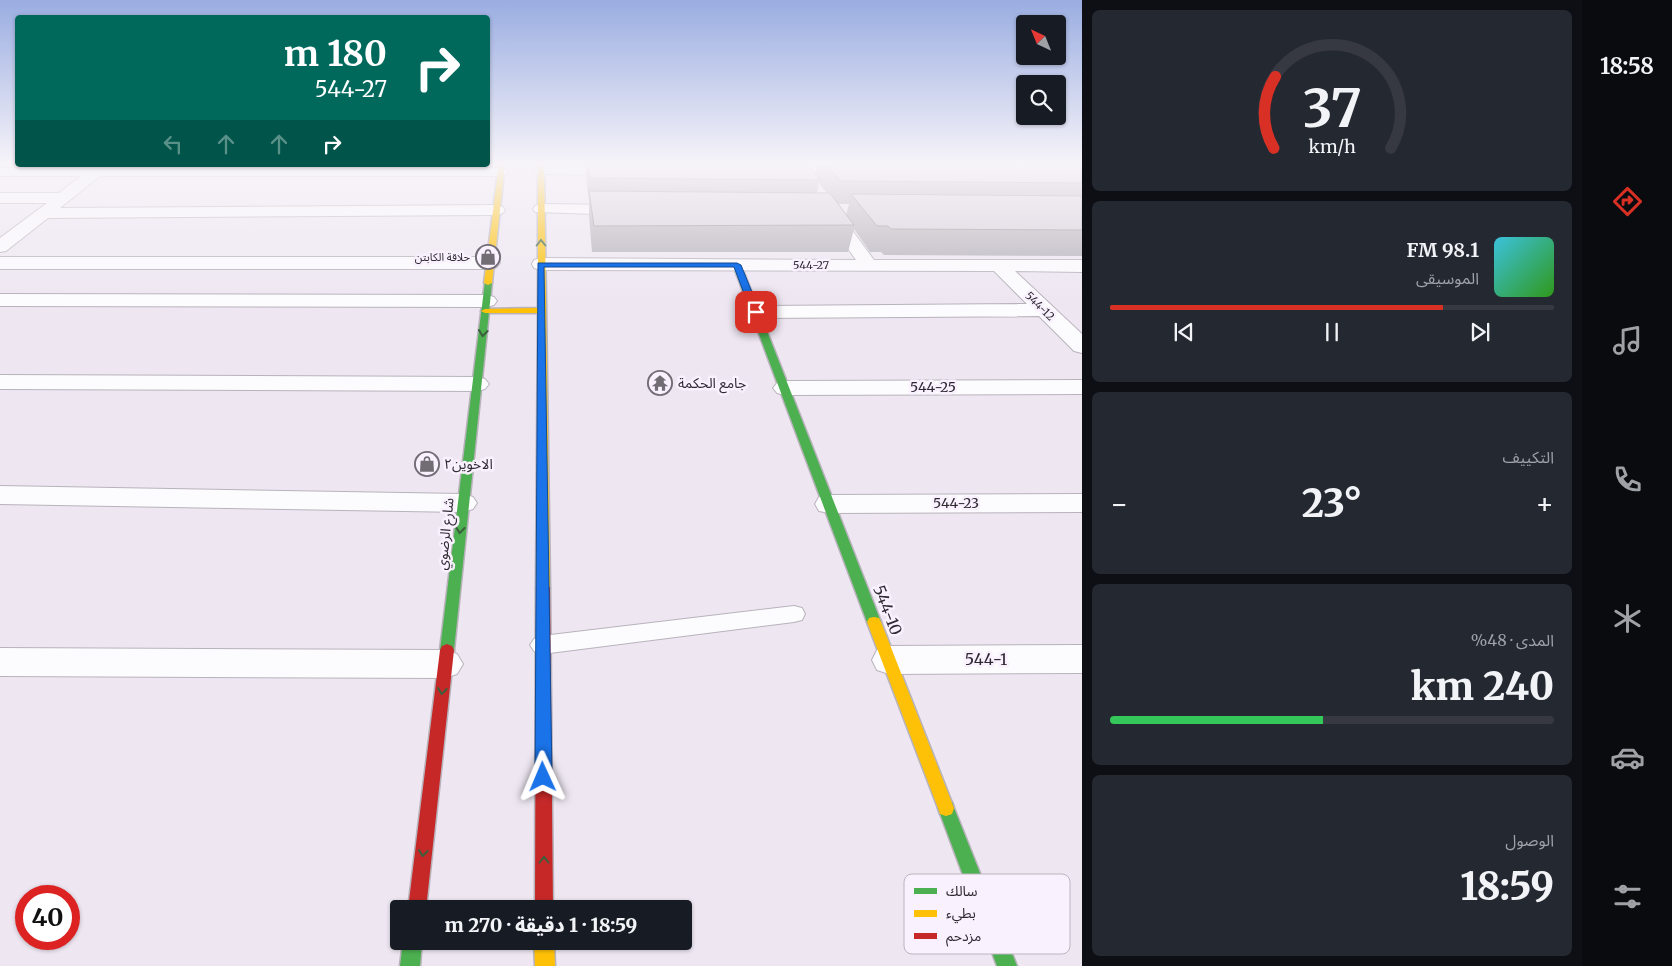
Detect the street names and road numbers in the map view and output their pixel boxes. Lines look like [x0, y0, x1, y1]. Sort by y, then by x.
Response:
street label: 544-27 [793, 258, 829, 272]
street label: 544-12 [1022, 289, 1058, 323]
street label: 544-25 [910, 378, 956, 396]
street label: 544-23 [933, 494, 979, 512]
street label: شارع الرضوي [432, 497, 460, 571]
street label: 544-10 [869, 582, 907, 638]
street label: 544-1 [965, 649, 1007, 669]

